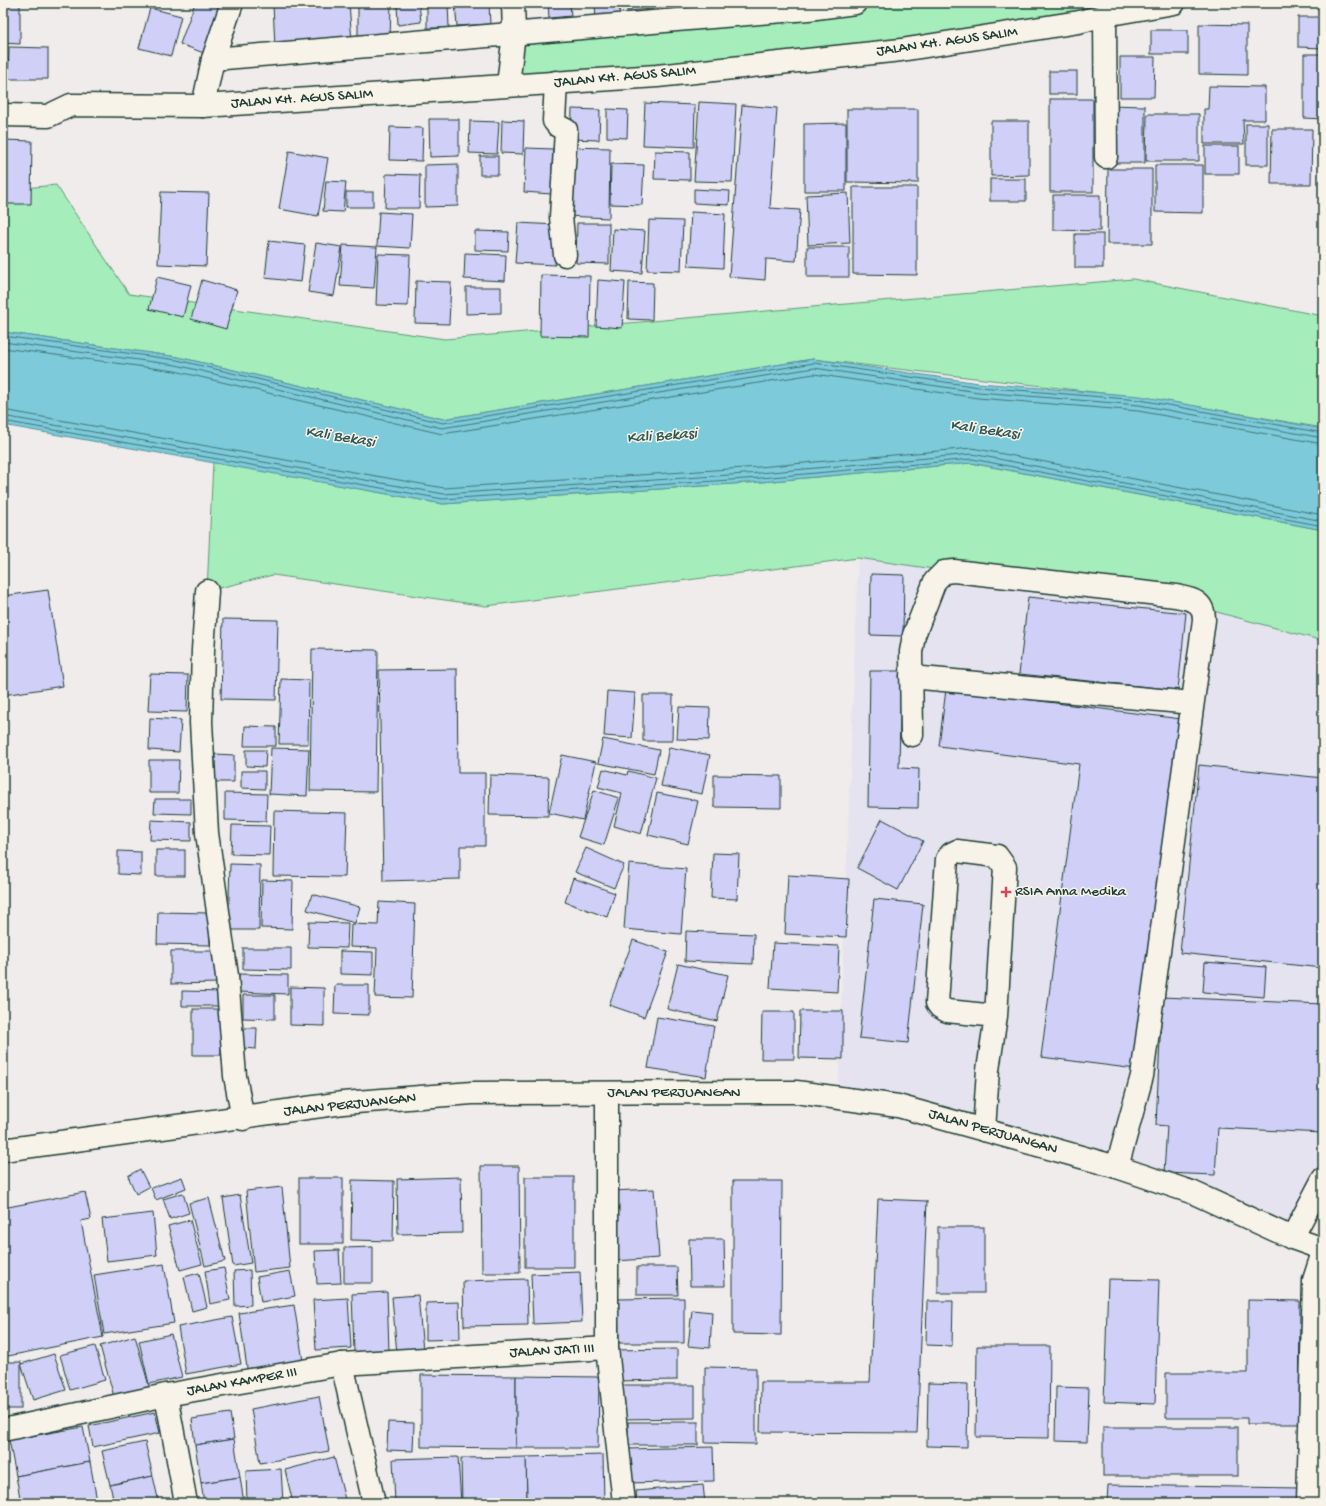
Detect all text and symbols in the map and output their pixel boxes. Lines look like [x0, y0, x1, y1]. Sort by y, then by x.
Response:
street label: JALAN KH. AGUS SALIM [875, 23, 1019, 61]
street label: JALAN KH. AGUS SALIM [553, 62, 697, 92]
street label: JALAN KH. AGUS SALIM [230, 85, 374, 113]
water label: Kali Bekasi [949, 417, 1023, 446]
water label: Kali Bekasi [304, 423, 378, 453]
water label: Kali Bekasi [626, 425, 699, 449]
place label: RSIA Anna Medika [1015, 883, 1127, 901]
marker: RSIA Anna Medika [1000, 886, 1012, 898]
street label: JALAN PERJUANGAN [607, 1084, 741, 1102]
street label: JALAN PERJUANGAN [283, 1089, 417, 1121]
street label: JALAN PERJUANGAN [926, 1105, 1060, 1159]
street label: JALAN JATI III [509, 1340, 595, 1362]
street label: JALAN KAMPER III [185, 1363, 299, 1401]

